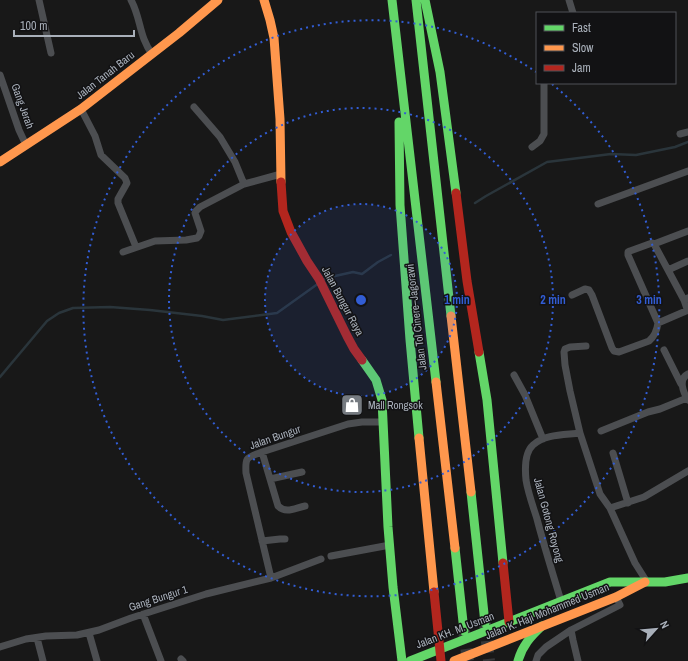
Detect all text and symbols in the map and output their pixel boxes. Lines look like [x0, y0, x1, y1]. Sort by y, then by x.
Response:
scale bar [14, 12, 134, 38]
legend [536, 12, 676, 84]
text: 100 m [20, 18, 47, 34]
text: Fast [572, 20, 591, 36]
text: Slow [572, 40, 594, 56]
street label: Jalan Tanah Baru [73, 48, 137, 102]
text: Jam [572, 60, 591, 76]
street label: Gang Jerah [8, 81, 38, 131]
street label: Jalan Tol Cinere–Jagorawi [403, 263, 429, 371]
street label: Jalan Bungur Raya [319, 264, 367, 338]
text: 1 min [444, 292, 470, 308]
text: 2 min [540, 292, 566, 308]
text: 3 min [636, 292, 662, 308]
centre of rings [354, 293, 368, 307]
shop icon: Mall Rongsok [339, 392, 365, 418]
place label: Mall Rongsok [368, 398, 423, 412]
street label: Jalan Bungur [248, 422, 302, 452]
street label: Jalan Gotong Royong [531, 476, 567, 564]
street label: Jalan K. Haji Mohammed Usman [483, 580, 611, 642]
street label: Gang Bungur 1 [127, 582, 189, 614]
street label: Jalan KH. M. Usman [414, 609, 496, 651]
north arrow [636, 609, 676, 649]
text: N [657, 618, 673, 631]

